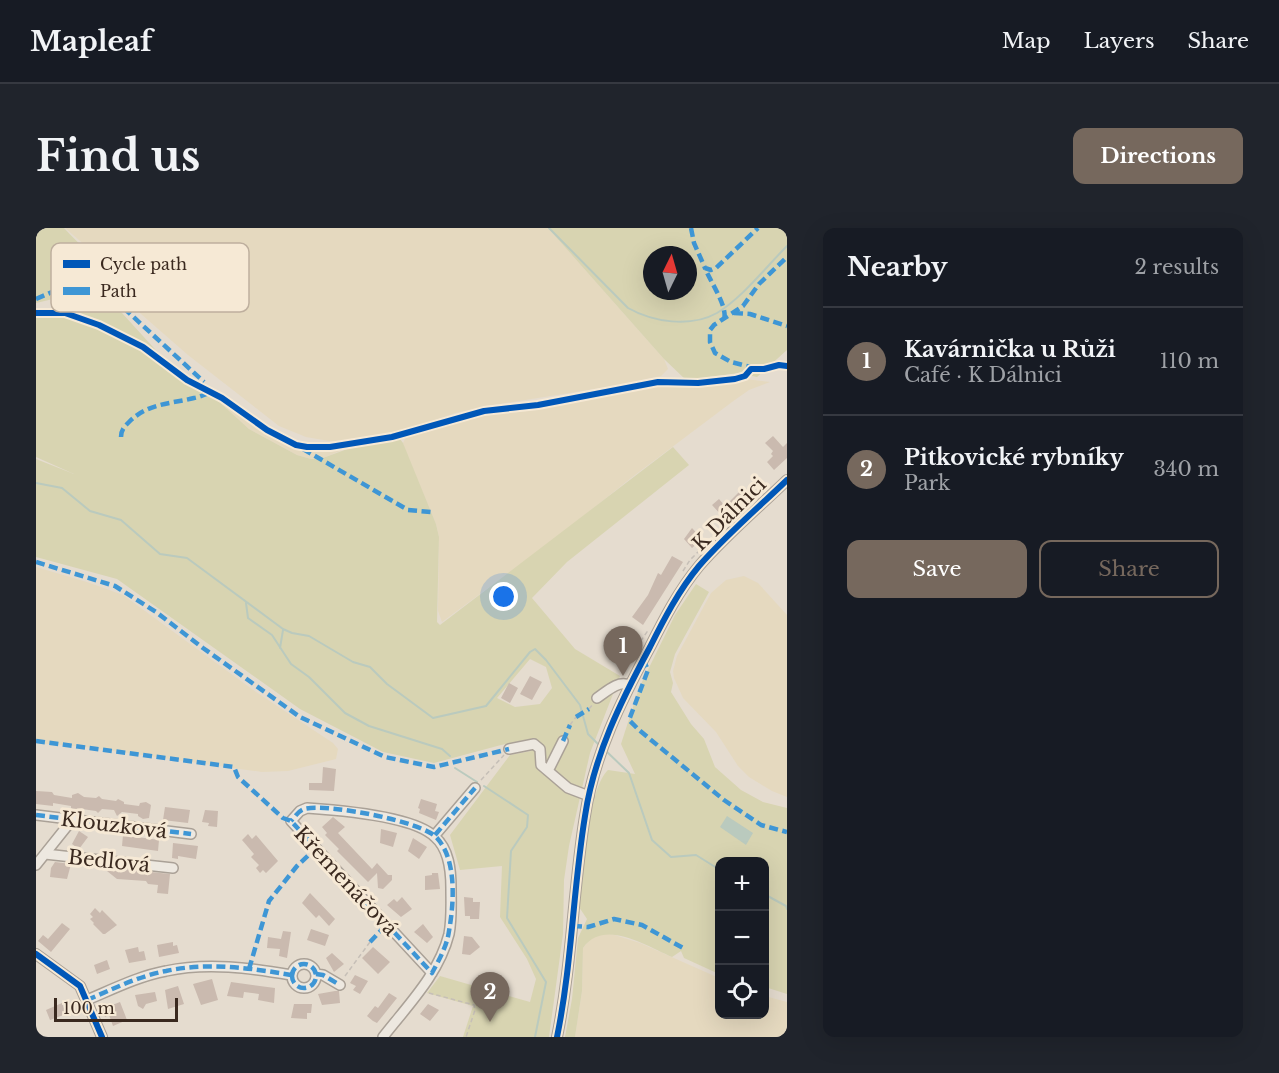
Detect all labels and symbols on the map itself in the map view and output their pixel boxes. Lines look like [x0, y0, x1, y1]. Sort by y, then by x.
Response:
legend [51, 243, 249, 312]
north arrow [643, 246, 697, 300]
text: Cycle path [100, 254, 187, 274]
text: Path [100, 281, 137, 301]
street label: K Dálnici [687, 472, 771, 556]
your location [489, 582, 518, 611]
pin: 1 [604, 626, 642, 676]
street label: Klouzková [59, 807, 170, 844]
street label: Křemenáčová [289, 821, 403, 941]
street label: Bedlová [67, 845, 152, 877]
pin: 2 [470, 972, 510, 1022]
scale bar [54, 995, 178, 1022]

